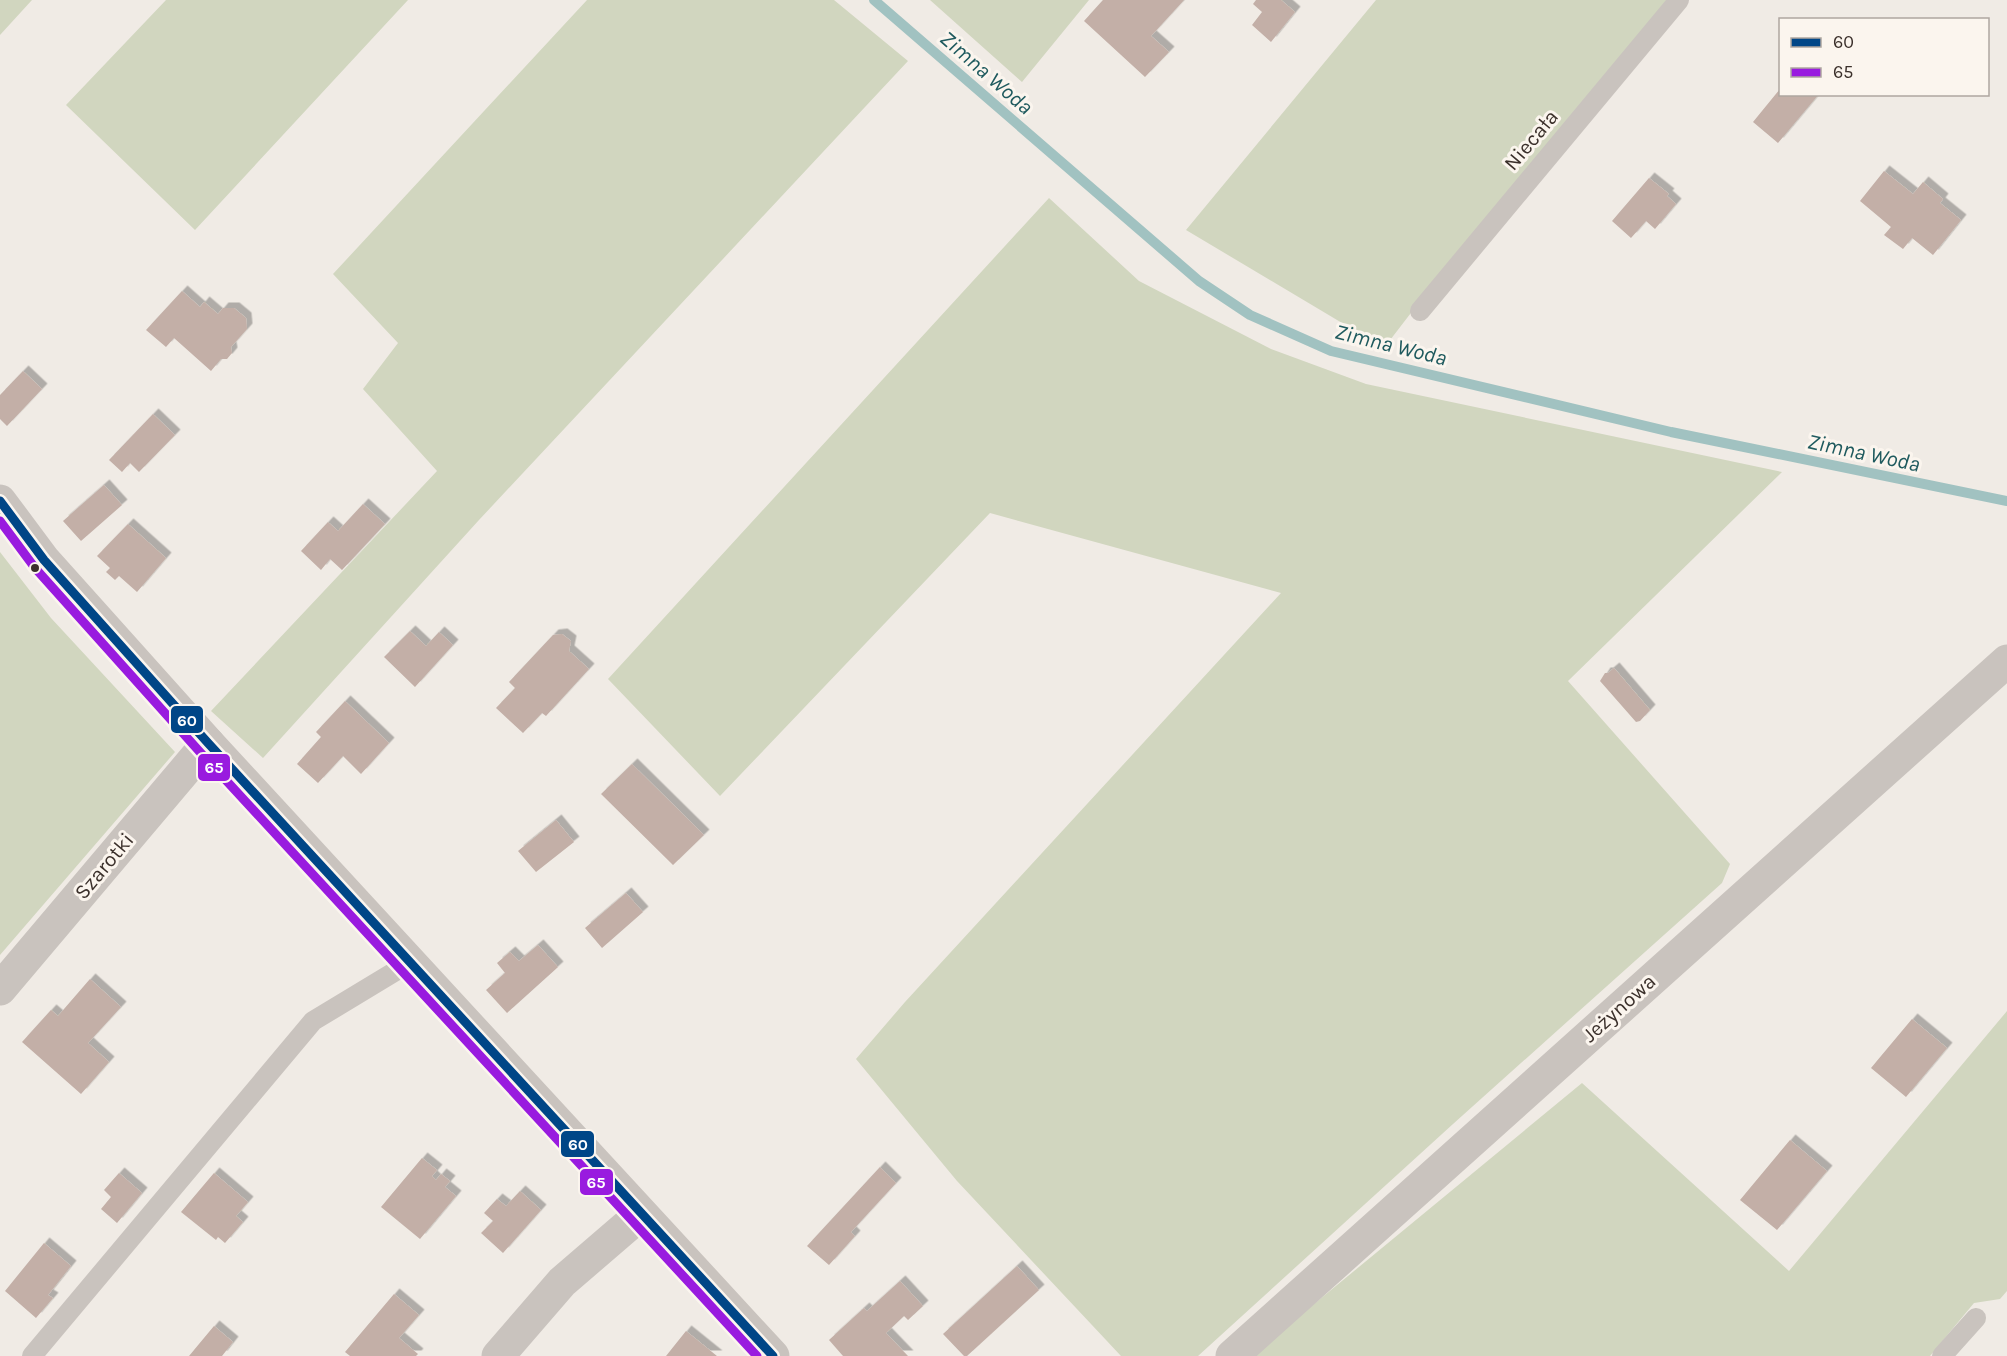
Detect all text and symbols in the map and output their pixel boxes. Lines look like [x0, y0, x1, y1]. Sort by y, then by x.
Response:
legend [1779, 18, 1989, 96]
water label: Zimna Woda [935, 25, 1038, 120]
text: 60 [1833, 31, 1854, 53]
text: 65 [1833, 61, 1853, 83]
street label: Niecała [1499, 105, 1563, 175]
water label: Zimna Woda [1332, 318, 1450, 371]
water label: Zimna Woda [1805, 428, 1923, 478]
unlabelled marker [29, 562, 41, 574]
line badge: 60 [170, 705, 204, 734]
text: 60 [177, 711, 197, 730]
line badge: 65 [197, 753, 231, 782]
text: 65 [204, 758, 224, 777]
street label: Szarotki [69, 828, 139, 904]
street label: Jeżynowa [1578, 969, 1660, 1047]
line badge: 60 [560, 1130, 595, 1158]
text: 60 [568, 1135, 588, 1154]
line badge: 65 [579, 1168, 614, 1196]
text: 65 [586, 1173, 606, 1192]

